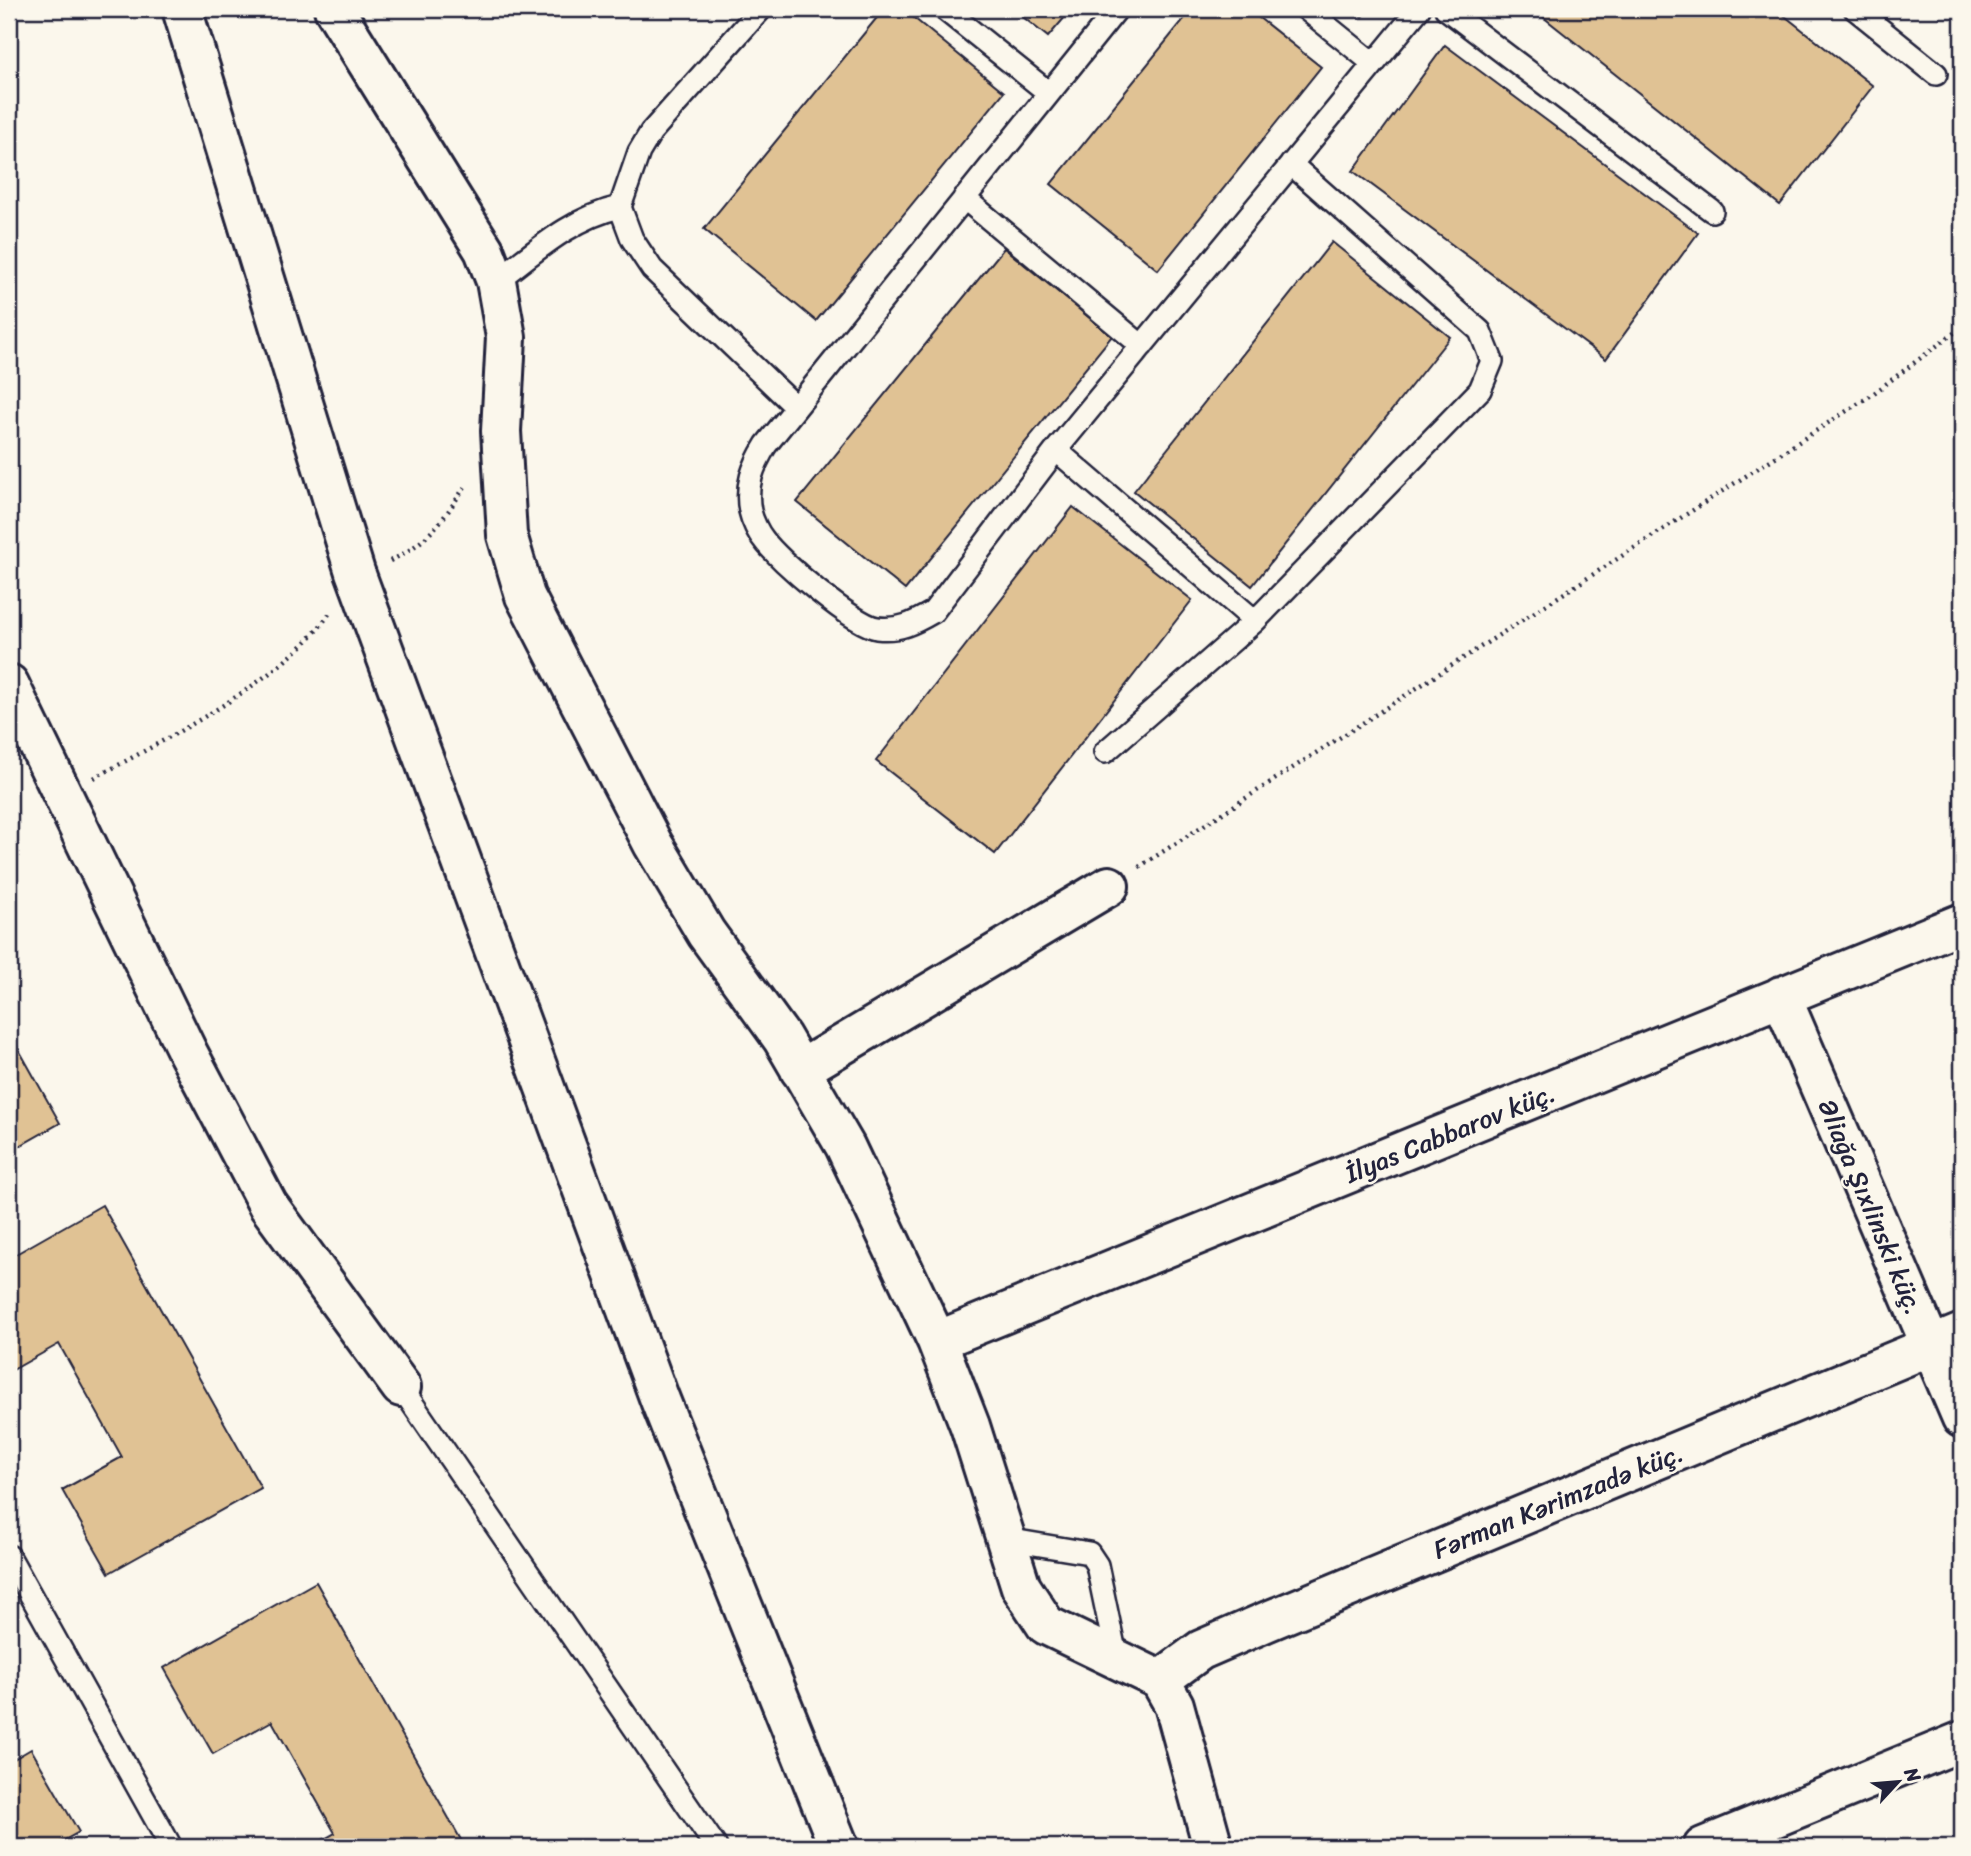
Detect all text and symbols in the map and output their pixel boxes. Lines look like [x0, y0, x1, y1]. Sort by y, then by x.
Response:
street label: İlyas Cabbarov küç. [1337, 1070, 1562, 1197]
street label: Əliağa Şıxlinski küç. [1805, 1092, 1937, 1322]
street label: Fərman Kərimzadə küç. [1426, 1430, 1690, 1572]
north arrow [1862, 1748, 1932, 1818]
text: N [1895, 1761, 1931, 1789]

